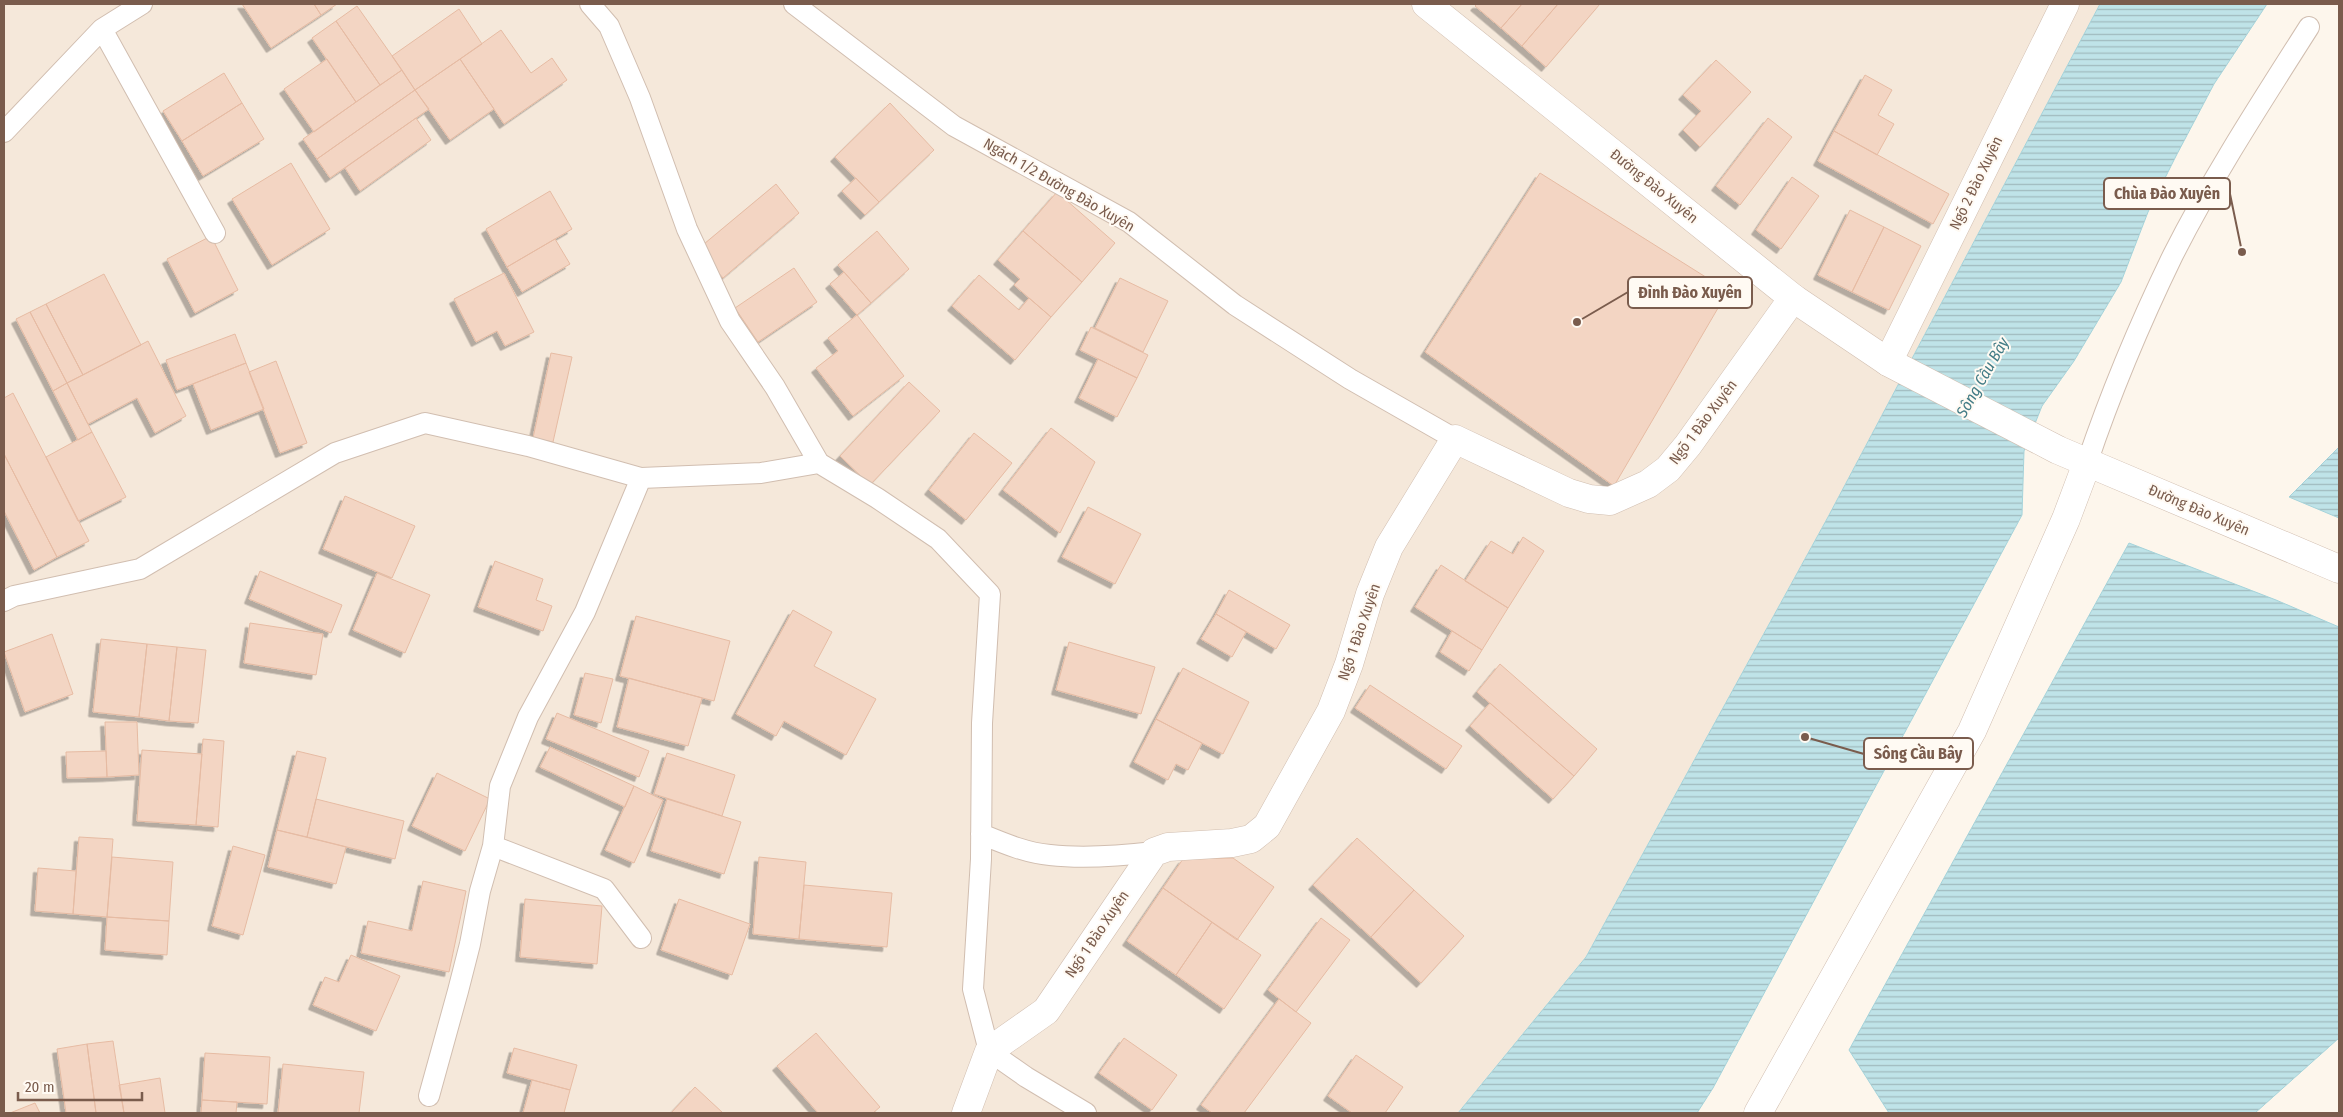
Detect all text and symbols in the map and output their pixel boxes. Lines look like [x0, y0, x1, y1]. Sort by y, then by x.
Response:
street label: Ngõ 2 Đào Xuyên [1946, 133, 2006, 233]
street label: Ngách 1/2 Đường Đào Xuyên [980, 134, 1138, 236]
street label: Đường Đào Xuyên [1606, 145, 1702, 227]
callout: Chùa Đào Xuyên [2104, 178, 2230, 209]
text: Chùa Đào Xuyên [2114, 184, 2220, 203]
callout: Đình Đào Xuyên [1628, 277, 1752, 308]
text: Đình Đào Xuyên [1638, 283, 1742, 302]
water label: Sông Cầu Bây [1951, 333, 2013, 421]
street label: Ngõ 1 Đào Xuyên [1665, 376, 1741, 468]
street label: Đường Đào Xuyên [2146, 481, 2252, 539]
street label: Ngõ 1 Đào Xuyên [1334, 581, 1384, 683]
callout: Sông Cầu Bây [1864, 738, 1973, 769]
text: Sông Cầu Bây [1874, 743, 1963, 763]
street label: Ngõ 1 Đào Xuyên [1061, 887, 1133, 981]
scale bar [18, 1070, 141, 1102]
text: 20 m [25, 1078, 55, 1096]

